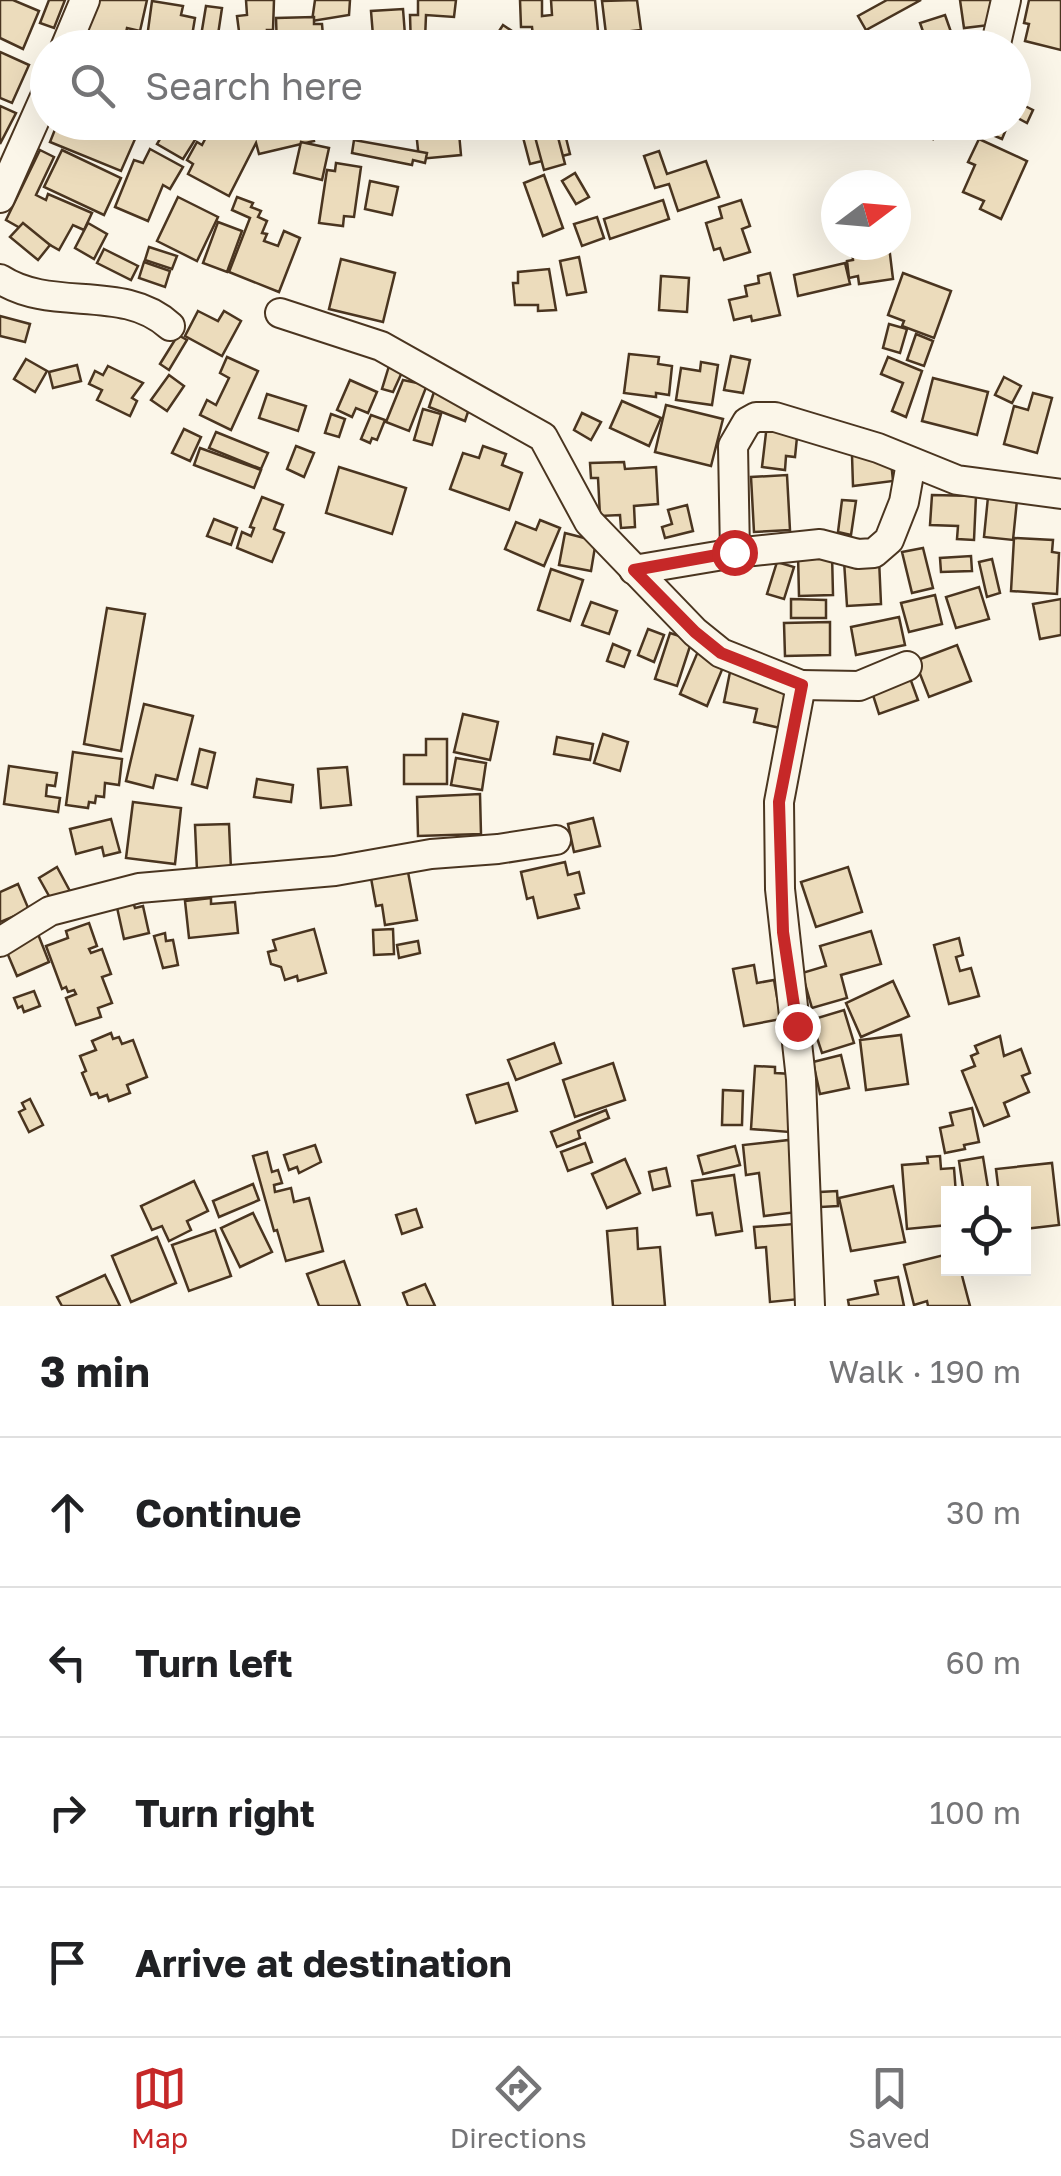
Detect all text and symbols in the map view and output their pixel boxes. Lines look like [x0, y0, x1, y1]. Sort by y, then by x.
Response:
search box [30, 30, 1031, 140]
icon: search [65, 58, 120, 113]
text: Search here [145, 63, 363, 108]
north arrow [821, 170, 911, 260]
route start [712, 530, 758, 576]
route end [775, 1004, 821, 1050]
map controls [941, 1186, 1031, 1276]
button: locate [941, 1186, 1031, 1276]
text: 3 min [40, 1346, 150, 1396]
text: Walk · 190 m [829, 1352, 1021, 1390]
icon: ahead [40, 1485, 95, 1540]
text: Continue [135, 1490, 301, 1535]
text: 30 m [946, 1493, 1021, 1531]
icon: left [40, 1635, 95, 1690]
text: Turn left [135, 1640, 293, 1685]
text: 60 m [945, 1643, 1021, 1681]
icon: right [40, 1785, 95, 1840]
text: Turn right [135, 1790, 315, 1835]
text: 100 m [929, 1793, 1021, 1831]
icon: arrive [40, 1935, 95, 1990]
text: Arrive at destination [135, 1940, 512, 1985]
tab: Map [131, 2061, 188, 2154]
tab: Directions [450, 2061, 587, 2154]
tab: Saved [848, 2061, 930, 2154]

